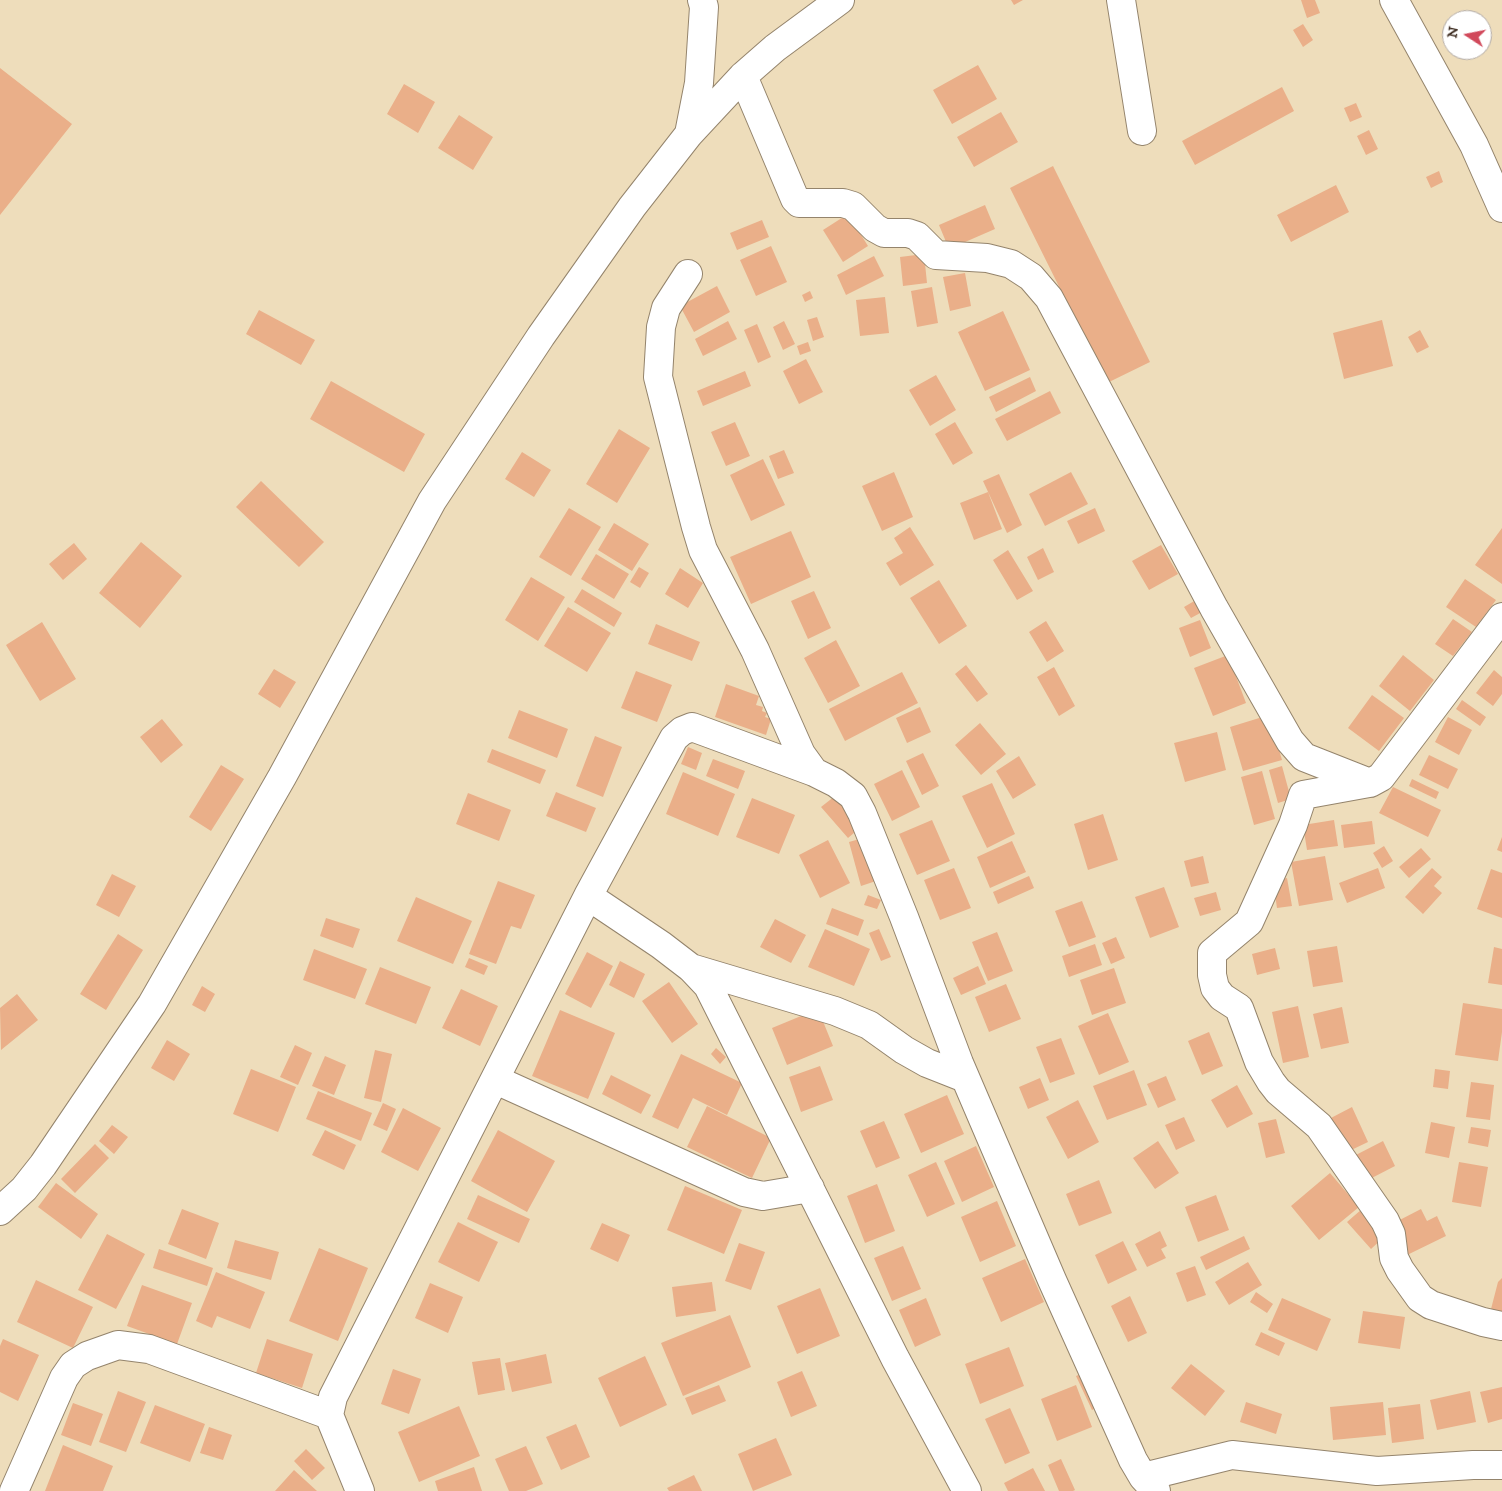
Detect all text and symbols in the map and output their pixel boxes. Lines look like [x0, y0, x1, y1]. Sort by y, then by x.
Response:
north arrow [1442, 10, 1492, 60]
text: N [1443, 25, 1463, 40]

